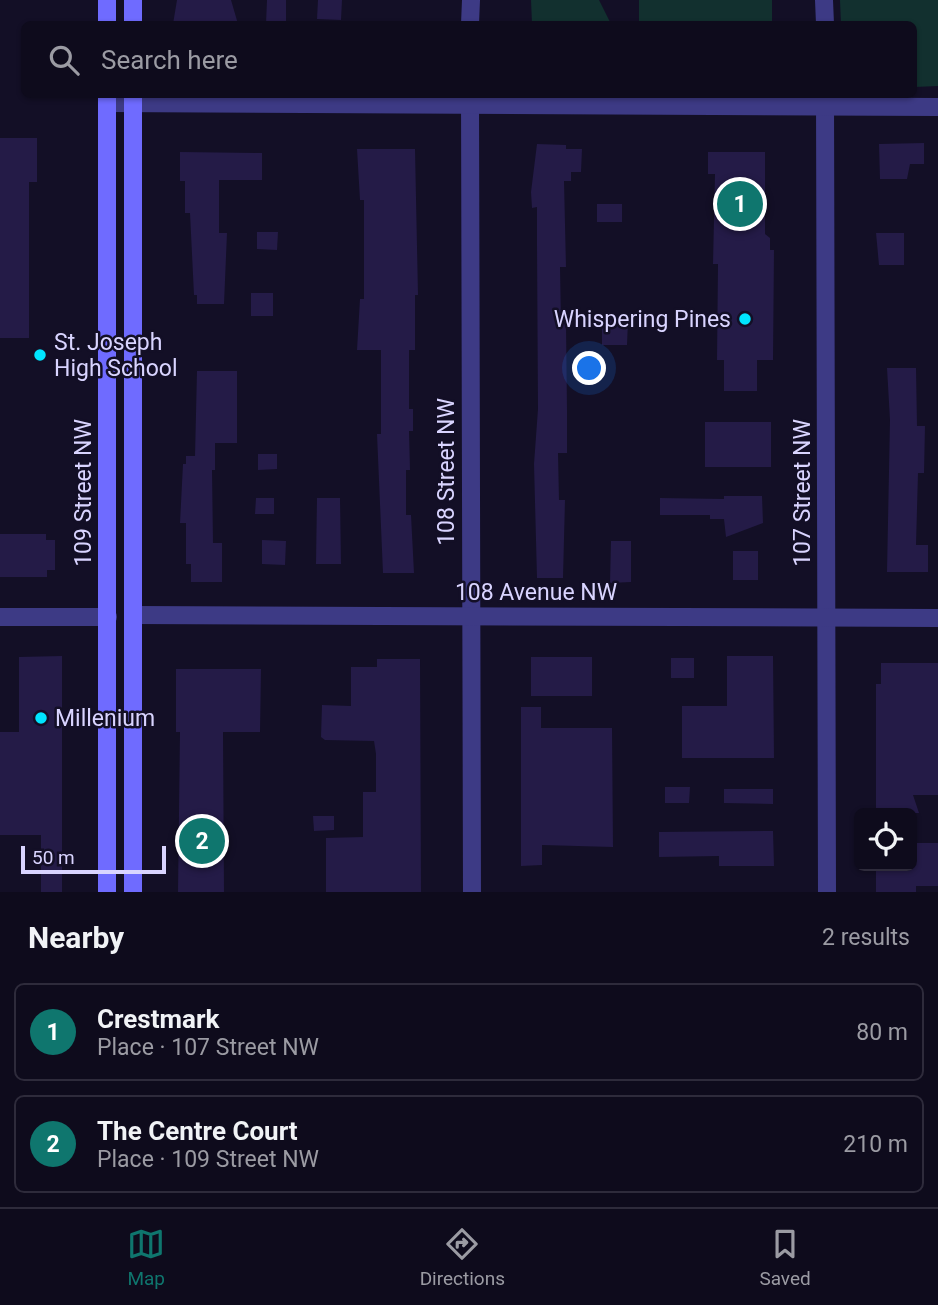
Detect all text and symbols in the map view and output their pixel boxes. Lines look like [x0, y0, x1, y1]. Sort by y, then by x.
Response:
search box [21, 21, 917, 98]
icon: search [45, 41, 83, 79]
text: Search here [101, 45, 238, 75]
pin: 1 [717, 178, 763, 230]
place label: Whispering Pines [554, 306, 731, 333]
marker: Whispering Pines [737, 311, 753, 327]
place label: St. Joseph High School [54, 329, 177, 382]
marker: St. Joseph High School [32, 347, 48, 363]
your location [572, 351, 606, 385]
street label: 108 Street NW [433, 398, 460, 546]
street label: 109 Street NW [70, 419, 97, 567]
street label: 107 Street NW [789, 419, 816, 567]
street label: 108 Avenue NW [455, 579, 617, 606]
place label: Millenium [55, 705, 155, 732]
marker: Millenium [33, 710, 49, 726]
map controls [854, 808, 917, 871]
button: locate [854, 808, 917, 871]
pin: 2 [179, 815, 225, 867]
scale bar [21, 843, 166, 875]
text: 50 m [32, 846, 75, 869]
text: Nearby [28, 920, 124, 955]
text: 2 results [822, 924, 910, 951]
text: Crestmark [97, 1004, 219, 1034]
text: 1 [46, 1019, 60, 1046]
text: 80 m [856, 1019, 908, 1046]
text: Place · 107 Street NW [97, 1034, 319, 1061]
text: The Centre Court [97, 1116, 298, 1146]
text: 2 [46, 1131, 60, 1158]
text: 210 m [843, 1131, 908, 1158]
text: Place · 109 Street NW [97, 1146, 319, 1173]
tab: Map [127, 1225, 165, 1290]
tab: Directions [420, 1225, 505, 1290]
tab: Saved [759, 1225, 811, 1290]

